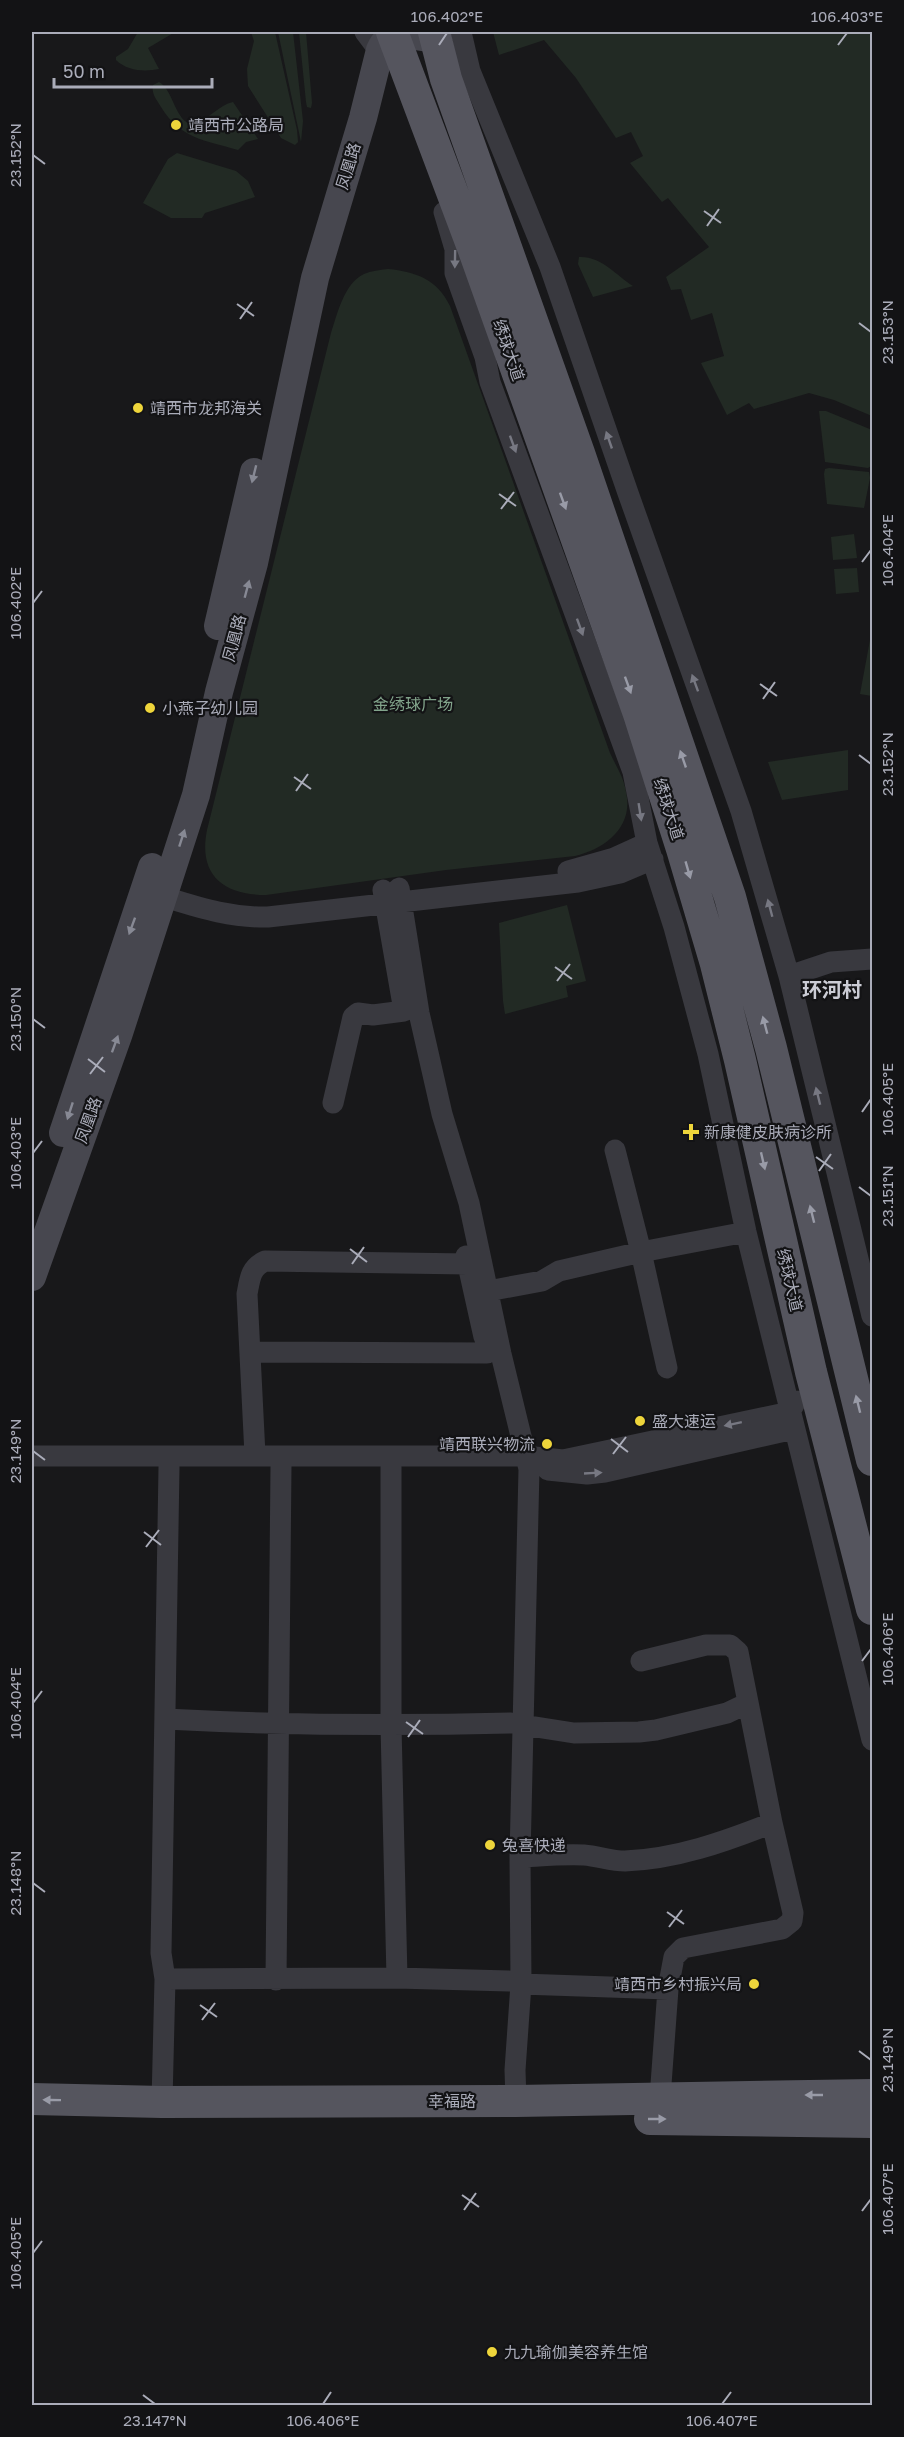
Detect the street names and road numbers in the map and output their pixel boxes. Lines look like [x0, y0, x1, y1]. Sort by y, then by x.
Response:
street label: 凤凰路 [331, 140, 365, 192]
street label: 绣球大道 [489, 316, 529, 384]
street label: 凤凰路 [218, 612, 250, 664]
street label: 绣球大道 [650, 775, 688, 843]
street label: 凤凰路 [70, 1094, 106, 1146]
street label: 绣球大道 [773, 1247, 807, 1313]
street label: 幸福路 [428, 2091, 476, 2111]

